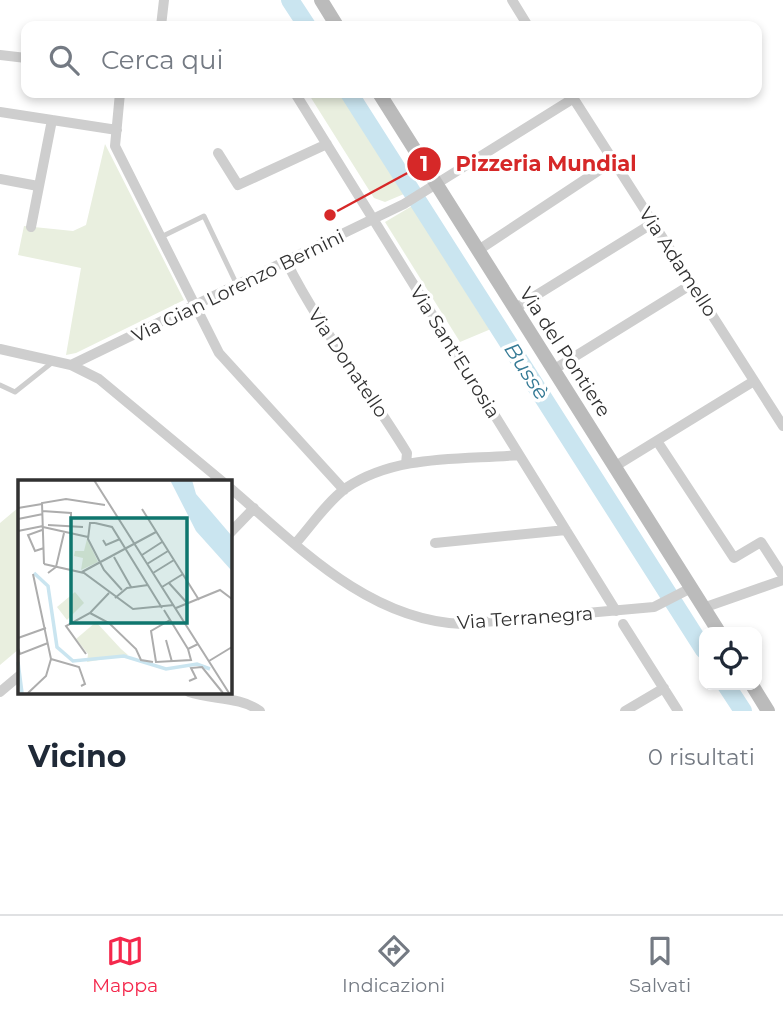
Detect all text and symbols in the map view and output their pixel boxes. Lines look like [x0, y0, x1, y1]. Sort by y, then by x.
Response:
search box [21, 21, 762, 98]
icon: search [45, 41, 83, 79]
text: Cerca qui [101, 44, 224, 76]
callout: Pizzeria Mundial [406, 143, 650, 185]
text: 1 [420, 151, 428, 176]
text: Pizzeria Mundial [455, 151, 637, 176]
street label: Via Adamello [634, 203, 722, 321]
street label: Via Gian Lorenzo Bernini [128, 225, 348, 347]
street label: Via Sant'Eurosia [405, 282, 505, 422]
street label: Via del Pontiere [515, 283, 615, 421]
street label: Via Donatello [303, 304, 393, 422]
water label: Bussè [499, 338, 555, 404]
inset map [18, 480, 231, 694]
street label: Via Terranegra [456, 602, 594, 634]
map controls [699, 627, 762, 690]
button: locate [699, 627, 762, 690]
text: Vicino [28, 738, 126, 775]
text: 0 risultati [648, 743, 755, 771]
tab: Mappa [92, 932, 158, 997]
tab: Indicazioni [342, 932, 445, 997]
tab: Salvati [629, 932, 691, 997]

